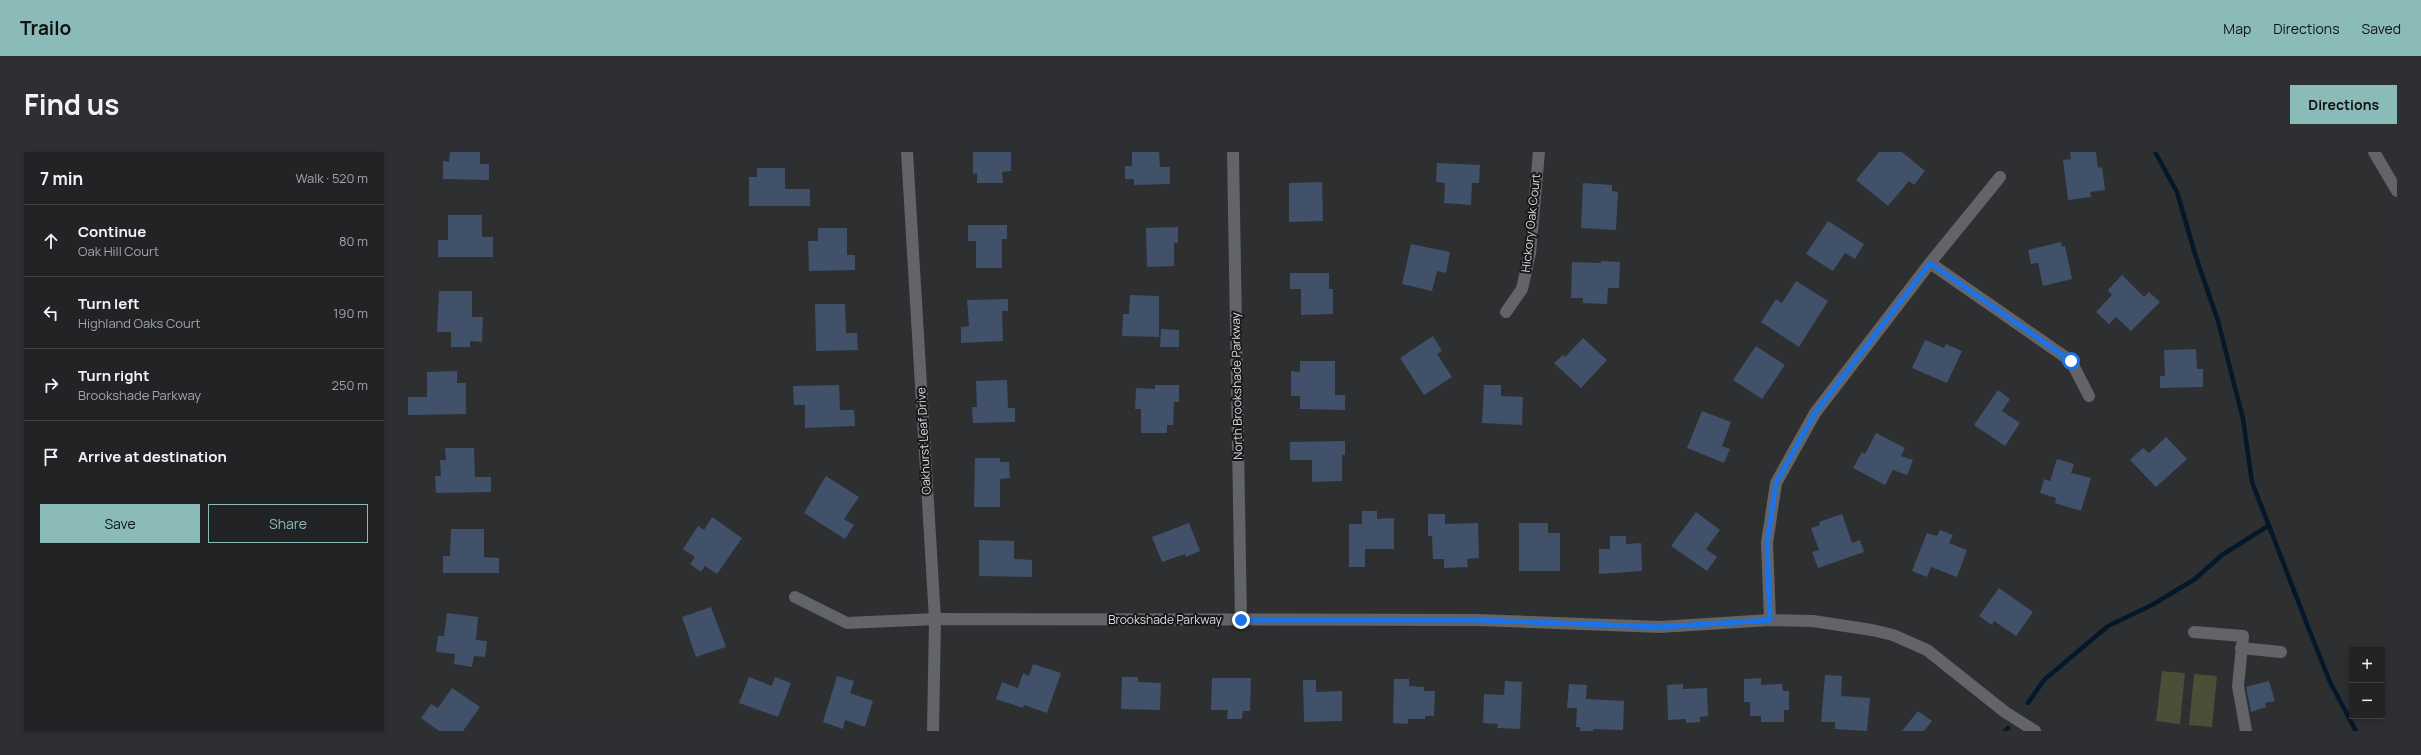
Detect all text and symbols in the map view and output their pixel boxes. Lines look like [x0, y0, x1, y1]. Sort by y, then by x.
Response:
text: Trailo [20, 15, 71, 41]
text: Map [2223, 19, 2251, 38]
text: Directions [2273, 19, 2340, 38]
text: Saved [2362, 19, 2401, 38]
text: Find us [24, 85, 119, 123]
button: Directions [2290, 85, 2397, 124]
text: 7 min [40, 167, 83, 190]
text: Walk · 520 m [295, 169, 368, 187]
street label: Hickory Oak Court [1517, 173, 1544, 273]
text: Continue [78, 221, 146, 242]
icon: ahead [40, 230, 62, 252]
text: 80 m [339, 232, 368, 250]
text: Oak Hill Court [78, 242, 159, 260]
text: Turn left [78, 293, 140, 314]
icon: left [40, 302, 62, 324]
text: 190 m [333, 304, 368, 322]
street label: North Brookshade Parkway [1227, 311, 1246, 460]
text: Highland Oaks Court [78, 314, 201, 332]
route start [2062, 352, 2080, 370]
text: Turn right [78, 365, 149, 386]
icon: right [40, 374, 62, 396]
text: 250 m [332, 376, 368, 394]
text: Brookshade Parkway [78, 386, 201, 404]
street label: Oakhurst Leaf Drive [912, 387, 935, 495]
icon: arrive [40, 446, 62, 468]
text: Arrive at destination [78, 446, 227, 467]
button: Save [40, 504, 200, 543]
button: Share [208, 504, 368, 543]
street label: Brookshade Parkway [1108, 611, 1222, 628]
route end [1232, 611, 1250, 629]
map controls [2349, 647, 2385, 719]
button: + [2349, 647, 2385, 683]
button: − [2349, 683, 2385, 719]

